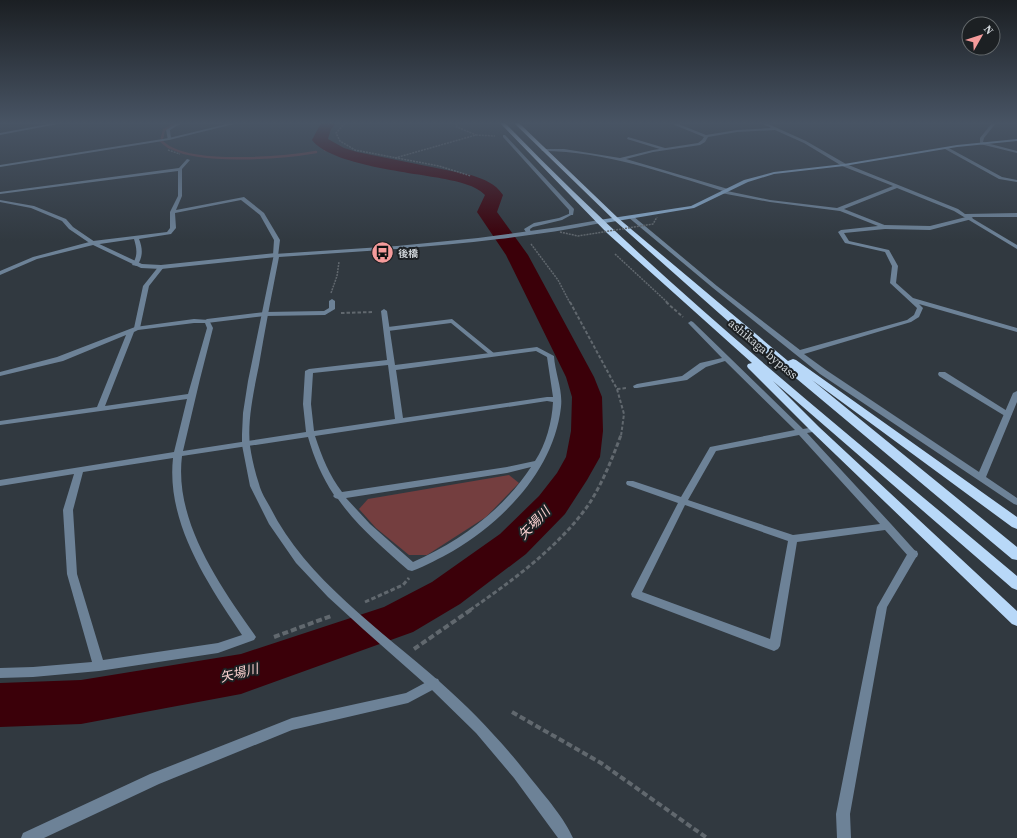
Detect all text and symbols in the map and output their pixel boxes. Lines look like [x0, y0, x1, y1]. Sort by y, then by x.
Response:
north arrow [961, 16, 1001, 56]
text: N [980, 22, 997, 38]
bus stop icon: 後橋 [369, 240, 395, 266]
place label: 後橋 [398, 247, 418, 260]
street label: ashikaga bypass [725, 315, 801, 383]
water label: 矢場川 [514, 502, 555, 543]
water label: 矢場川 [218, 660, 262, 686]

